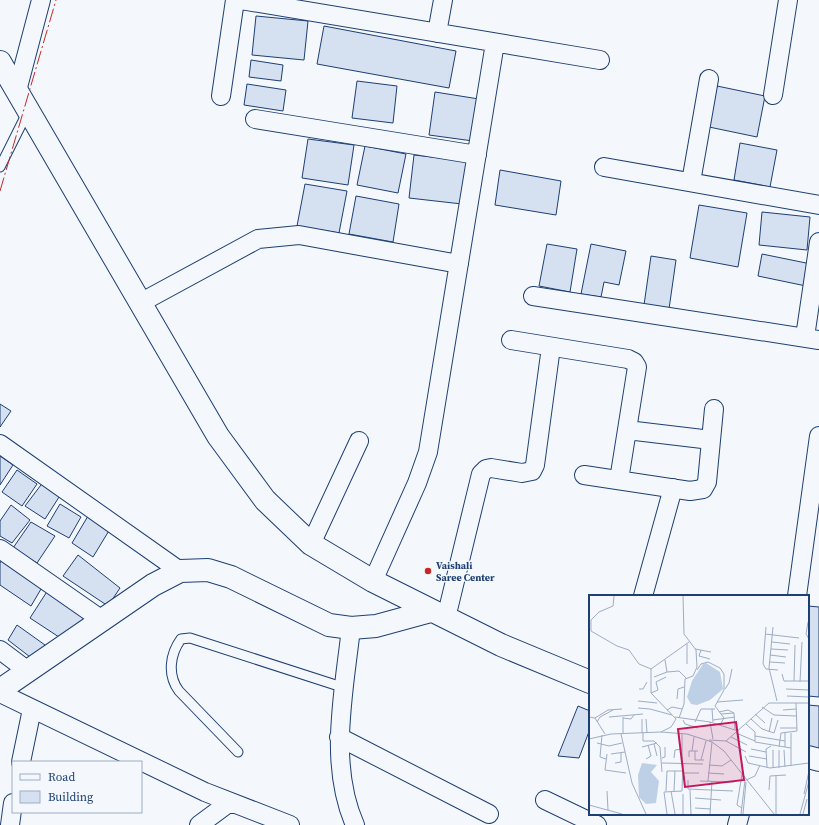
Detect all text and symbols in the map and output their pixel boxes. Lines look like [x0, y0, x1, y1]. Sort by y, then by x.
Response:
place label: Vaishali Saree Center [436, 559, 495, 584]
marker: Vaishali Saree Center [423, 566, 433, 576]
inset map [589, 595, 809, 815]
legend [12, 761, 142, 813]
text: Road [48, 769, 75, 785]
text: Building [48, 789, 93, 805]

